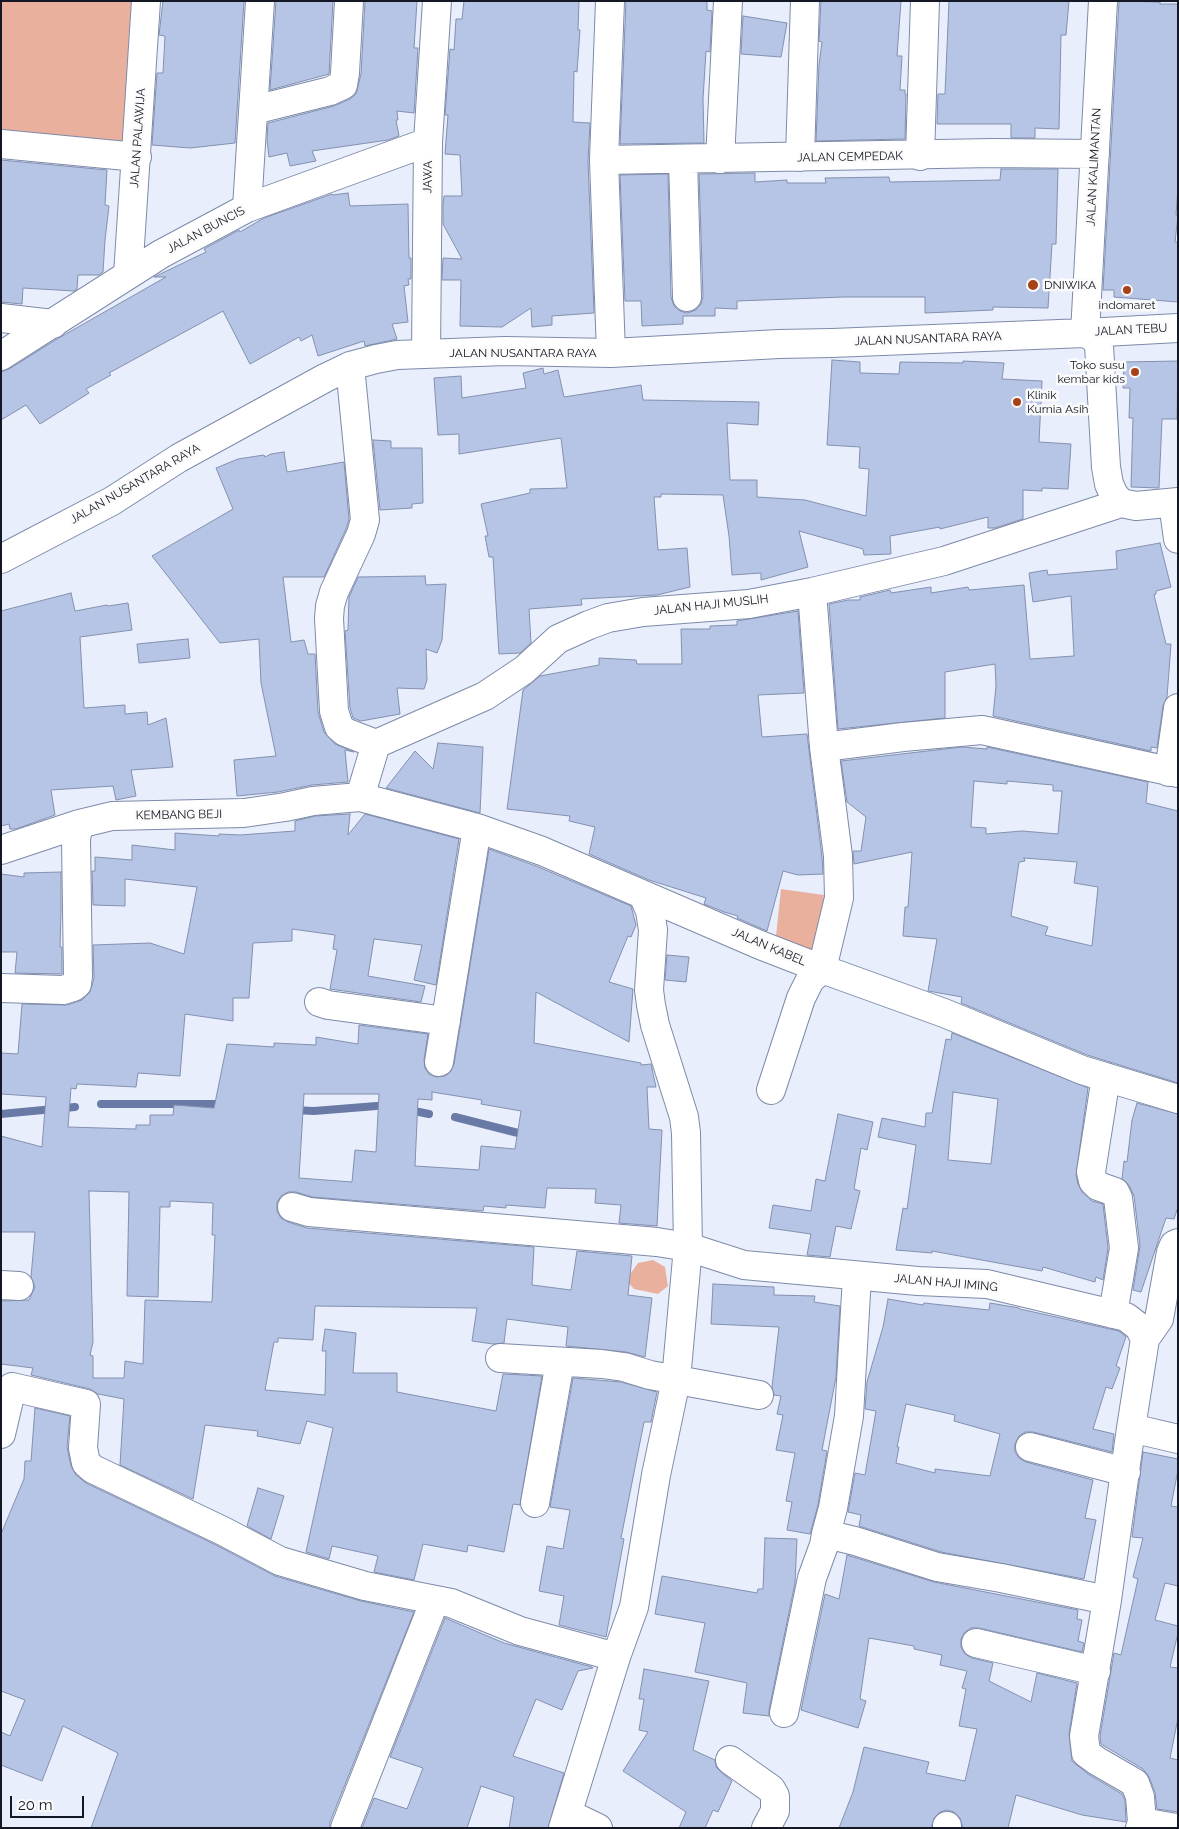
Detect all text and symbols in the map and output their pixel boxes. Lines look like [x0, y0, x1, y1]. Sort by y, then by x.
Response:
street label: JALAN PALAWIJA [127, 88, 149, 188]
street label: JALAN KALIMANTAN [1084, 107, 1104, 227]
street label: JALAN CEMPEDAK [797, 149, 903, 165]
street label: JAWA [421, 160, 435, 194]
street label: JALAN BUNCIS [165, 203, 247, 257]
marker: DNIWIKA [1026, 278, 1040, 292]
place label: DNIWIKA [1044, 278, 1096, 292]
marker: indomaret [1121, 284, 1133, 296]
place label: indomaret [1099, 298, 1155, 312]
street label: JALAN TEBU [1094, 321, 1168, 339]
street label: JALAN NUSANTARA RAYA [854, 329, 1002, 349]
street label: JALAN NUSANTARA RAYA [449, 346, 597, 360]
place label: Toko susu kembar kids [1057, 358, 1125, 386]
marker: Toko susu kembar kids [1129, 366, 1141, 378]
place label: Klinik Kurnia Asih [1027, 388, 1088, 416]
marker: Klinik Kurnia Asih [1011, 396, 1023, 408]
street label: JALAN NUSANTARA RAYA [68, 441, 202, 527]
street label: JALAN HAJI MUSLIH [653, 592, 769, 618]
street label: KEMBANG BEJI [136, 807, 222, 823]
street label: JALAN KABEL [730, 925, 808, 969]
street label: JALAN HAJI IMING [893, 1271, 999, 1295]
scale bar [12, 1786, 86, 1818]
text: 20 m [18, 1796, 53, 1814]

